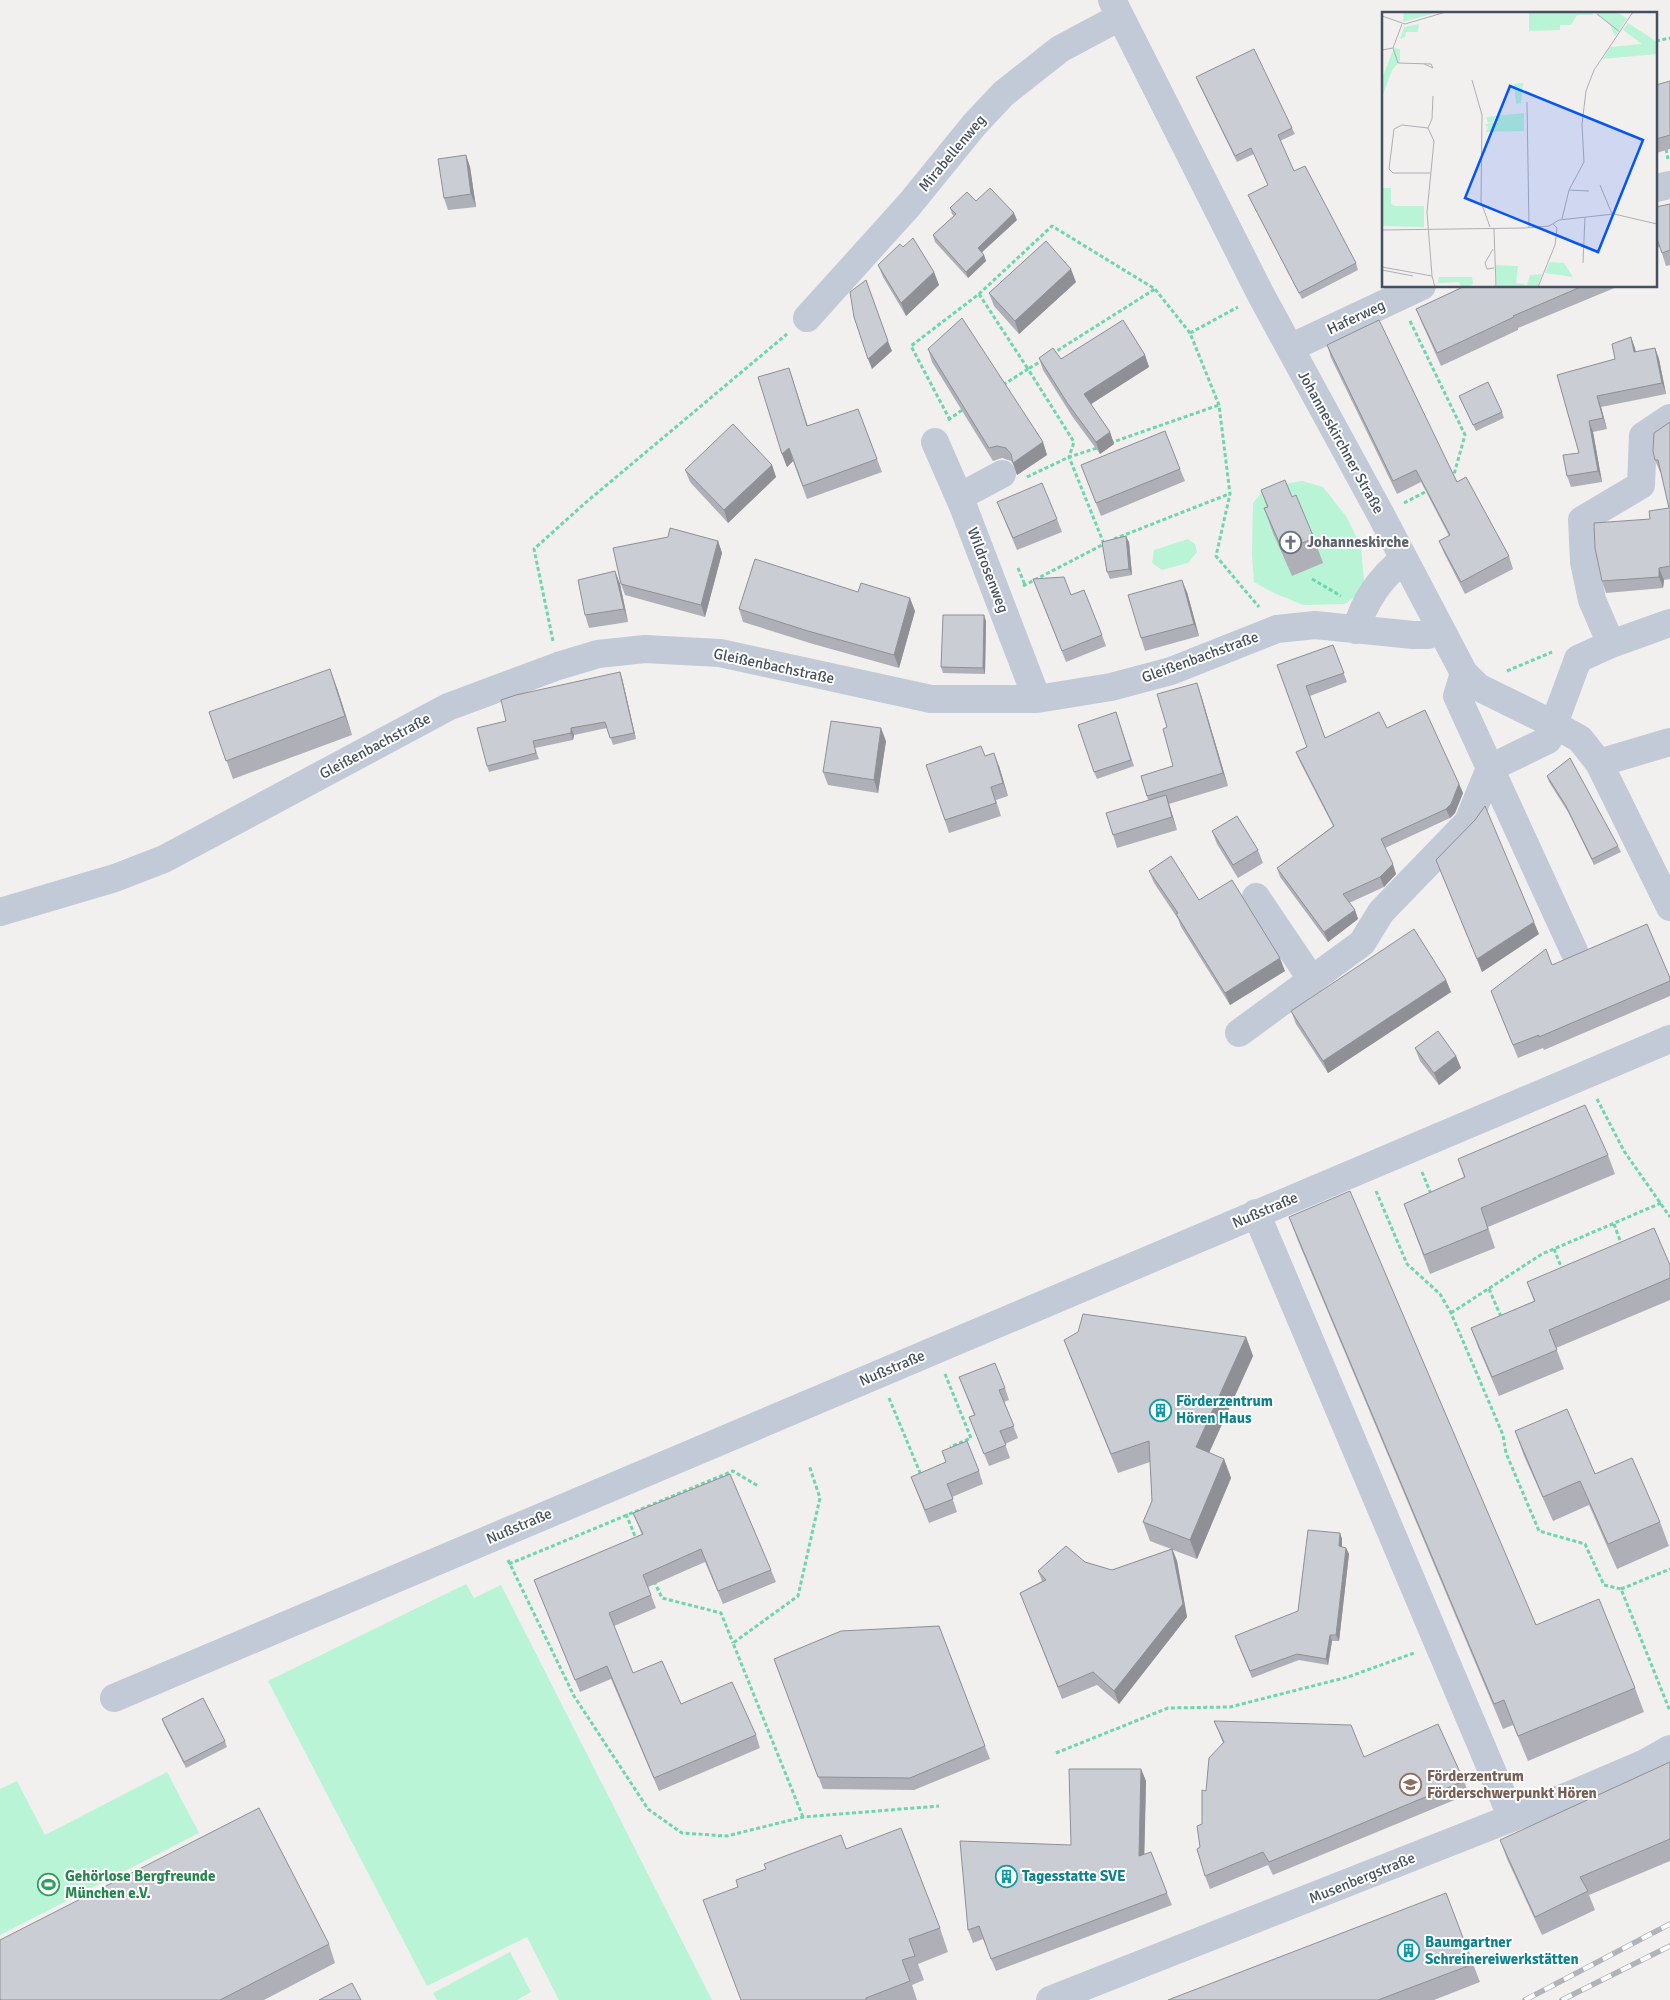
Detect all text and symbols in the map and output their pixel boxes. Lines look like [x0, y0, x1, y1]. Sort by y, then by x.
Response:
inset map [1382, 12, 1658, 288]
street label: Mirabellenweg [915, 111, 989, 195]
street label: Haferweg [1324, 296, 1388, 338]
street label: Johanneskirchner Straße [1294, 367, 1388, 517]
street label: Wildrosenweg [963, 525, 1013, 615]
church icon: Johanneskirche [1279, 530, 1303, 554]
place label: Johanneskirche [1307, 533, 1409, 551]
street label: Gleißenbachstraße [1139, 628, 1261, 686]
street label: Gleißenbachstraße [712, 644, 836, 688]
street label: Gleißenbachstraße [317, 709, 433, 783]
street label: Nußstraße [1229, 1188, 1301, 1232]
street label: Nußstraße [856, 1346, 928, 1390]
place label: Förderzentrum Hören Haus [1176, 1392, 1273, 1427]
building icon: Förderzentrum Hören Haus [1148, 1398, 1172, 1422]
street label: Nußstraße [483, 1504, 555, 1548]
place label: Förderzentrum Förderschwerpunkt Hören [1427, 1767, 1597, 1802]
school or university icon: Förderzentrum Förderschwerpunkt Hören [1399, 1773, 1423, 1797]
street label: Musenbergstraße [1306, 1848, 1418, 1908]
building icon: Tagesstatte SVE [994, 1864, 1018, 1888]
place label: Gehörlose Bergfreunde München e.V. [65, 1867, 215, 1902]
place label: Tagesstatte SVE [1022, 1867, 1126, 1885]
sports icon: Gehörlose Bergfreunde München e.V. [37, 1873, 61, 1897]
place label: Baumgartner Schreinereiwerkstätten [1425, 1933, 1579, 1968]
building icon: Baumgartner Schreinereiwerkstätten [1397, 1939, 1421, 1963]

